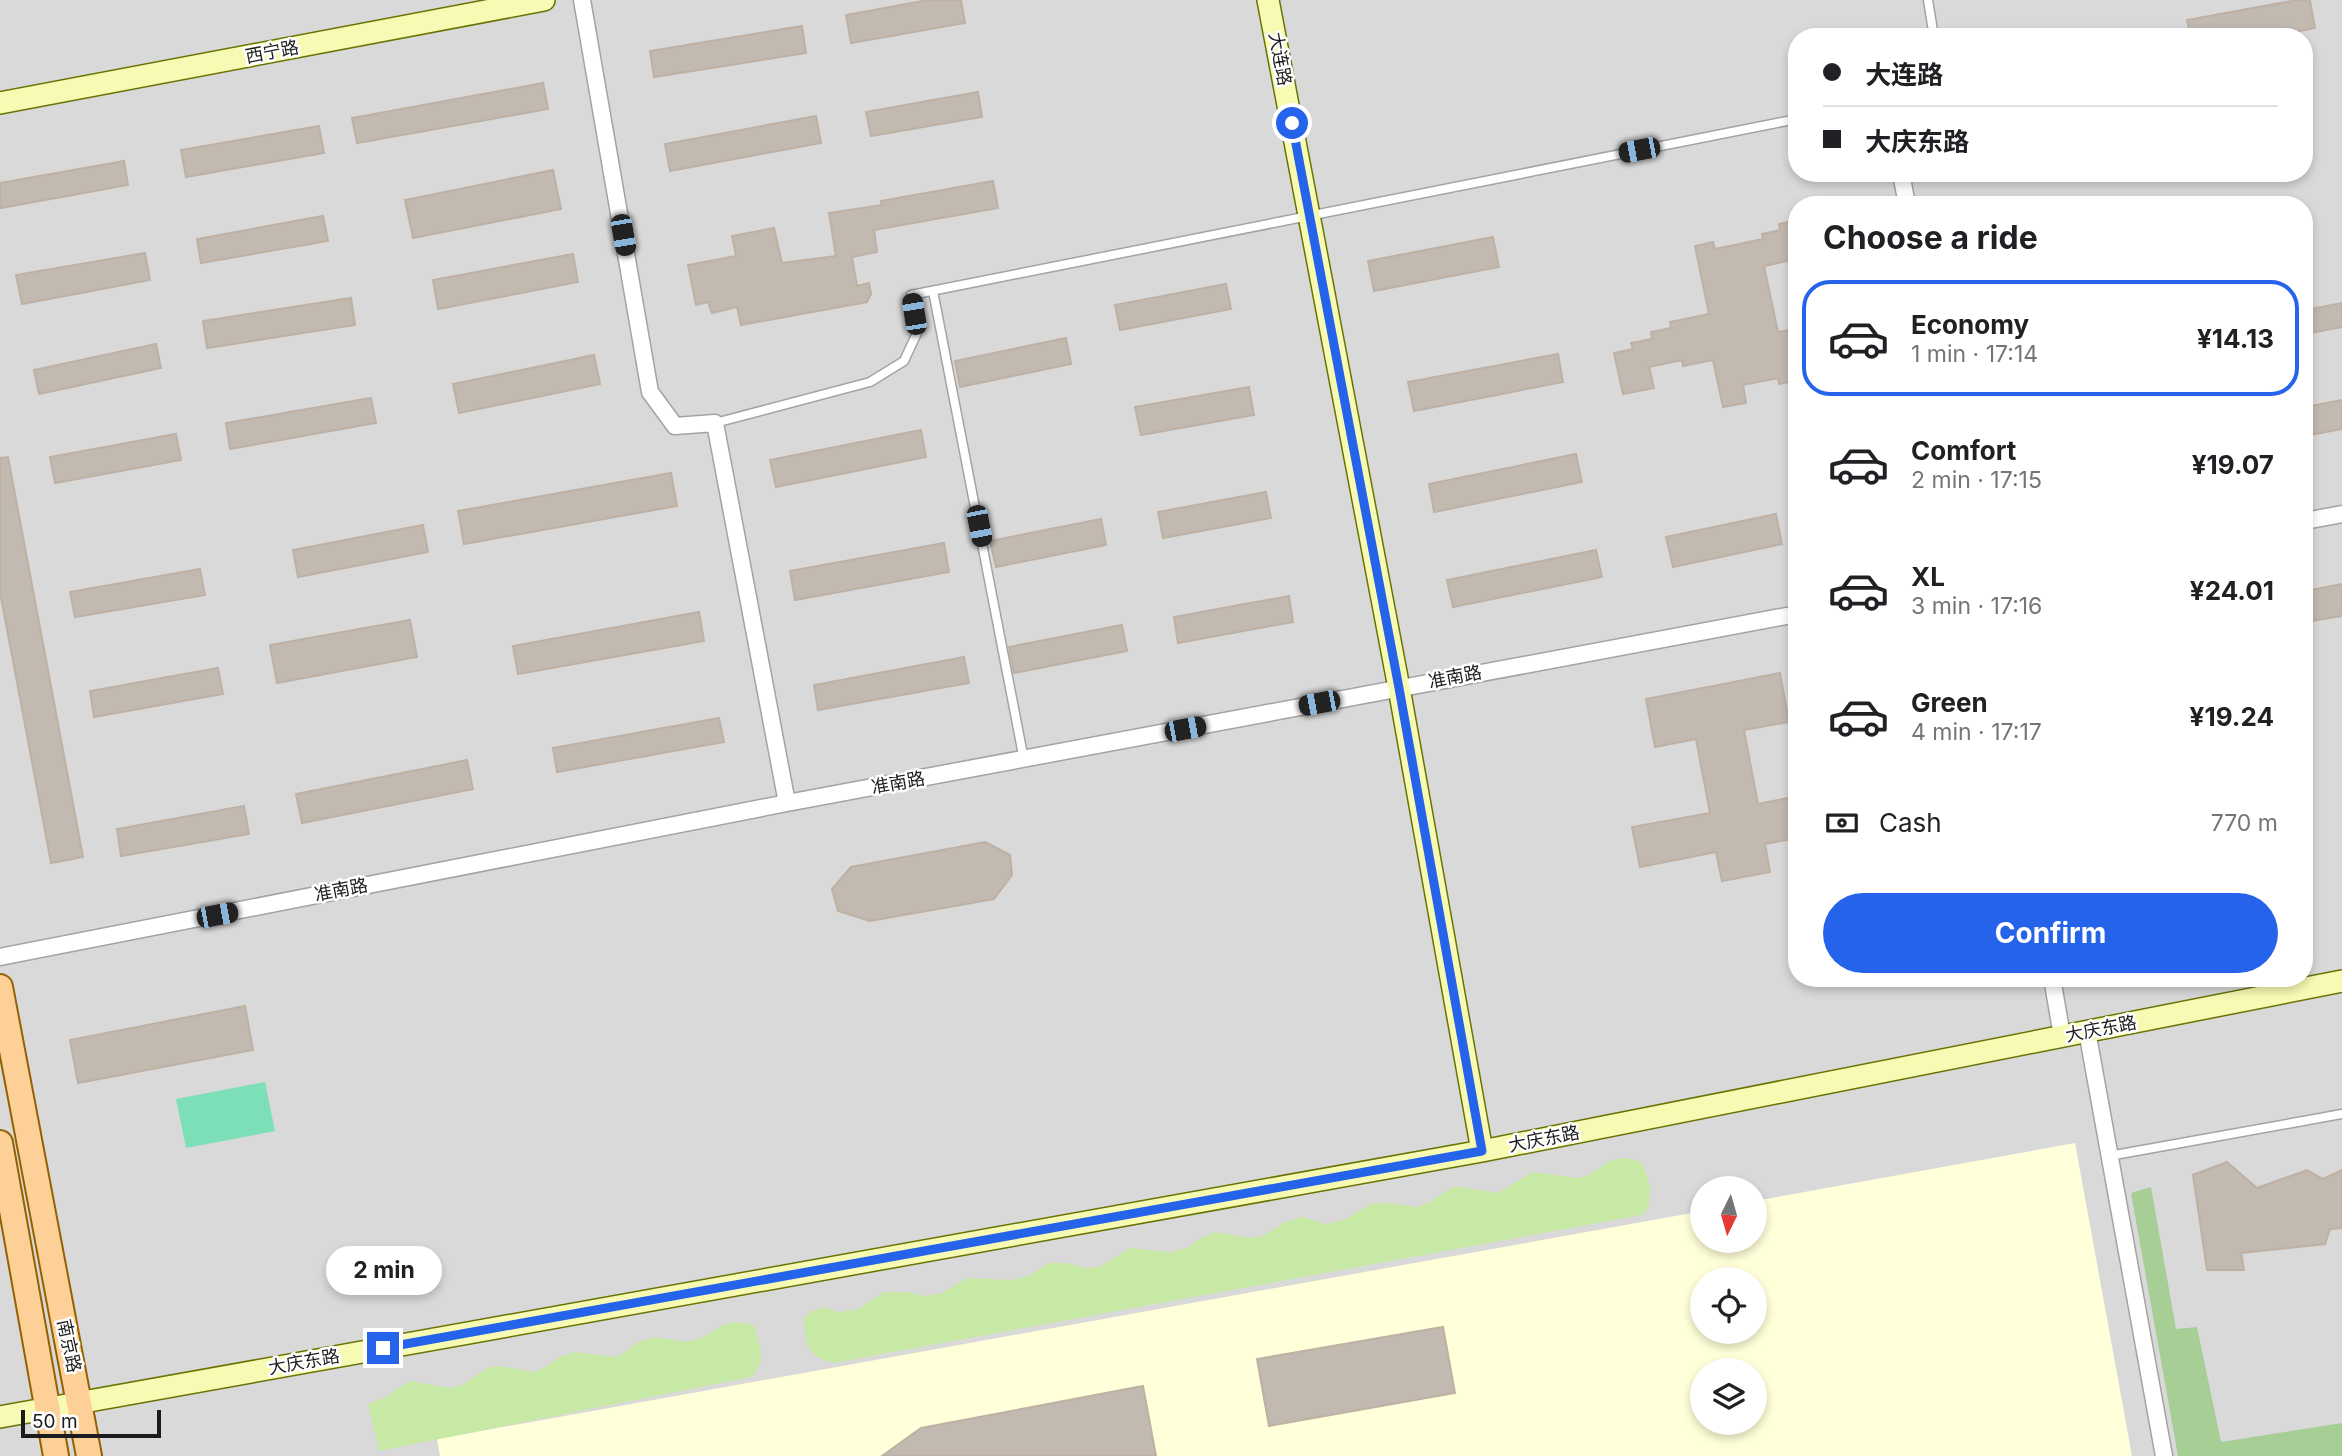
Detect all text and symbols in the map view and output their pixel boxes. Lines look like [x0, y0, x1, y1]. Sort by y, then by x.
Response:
street label: 大连路 [1265, 30, 1296, 87]
street label: 西宁路 [243, 36, 300, 67]
text: 大连路 [1865, 59, 1943, 90]
route start [1276, 107, 1308, 139]
text: 大庆东路 [1865, 126, 1969, 157]
car [1617, 136, 1662, 164]
car [610, 212, 637, 258]
text: Choose a ride [1823, 218, 2038, 257]
car [901, 292, 928, 336]
icon: car [1827, 307, 1890, 370]
text: Economy [1911, 309, 2029, 340]
text: ¥14.13 [2197, 323, 2274, 354]
text: 1 min · 17:14 [1911, 340, 2038, 368]
icon: car [1827, 433, 1890, 496]
text: Comfort [1911, 435, 2016, 466]
text: ¥19.07 [2192, 449, 2274, 480]
text: 2 min · 17:15 [1911, 466, 2042, 494]
car [965, 503, 994, 549]
icon: car [1827, 559, 1890, 622]
text: XL [1911, 561, 1945, 592]
text: ¥24.01 [2190, 575, 2274, 606]
text: 3 min · 17:16 [1911, 592, 2042, 620]
street label: 准南路 [1426, 661, 1483, 692]
icon: car [1827, 685, 1890, 748]
text: Green [1911, 687, 1988, 718]
car [1297, 689, 1342, 717]
text: ¥19.24 [2190, 701, 2274, 732]
car [1163, 715, 1208, 743]
text: 4 min · 17:17 [1911, 718, 2042, 746]
street label: 准南路 [870, 767, 926, 798]
icon: cash [1823, 804, 1861, 842]
text: Cash [1879, 807, 1942, 838]
text: 770 m [2211, 809, 2278, 837]
street label: 准南路 [312, 874, 369, 905]
button: Confirm [1823, 893, 2278, 973]
car [195, 901, 240, 929]
street label: 大庆东路 [2064, 1011, 2138, 1046]
street label: 大庆东路 [1507, 1121, 1581, 1156]
north arrow [1690, 1176, 1768, 1253]
map controls [1690, 1176, 1767, 1435]
callout: 2 min [325, 1246, 441, 1296]
text: 2 min [353, 1256, 415, 1284]
button: locate [1690, 1267, 1767, 1344]
street label: 南京路 [54, 1317, 85, 1374]
route end [367, 1332, 399, 1364]
street label: 大庆东路 [267, 1345, 341, 1378]
button: layers [1690, 1358, 1767, 1435]
scale bar [21, 1407, 161, 1439]
text: 50 m [32, 1410, 78, 1433]

